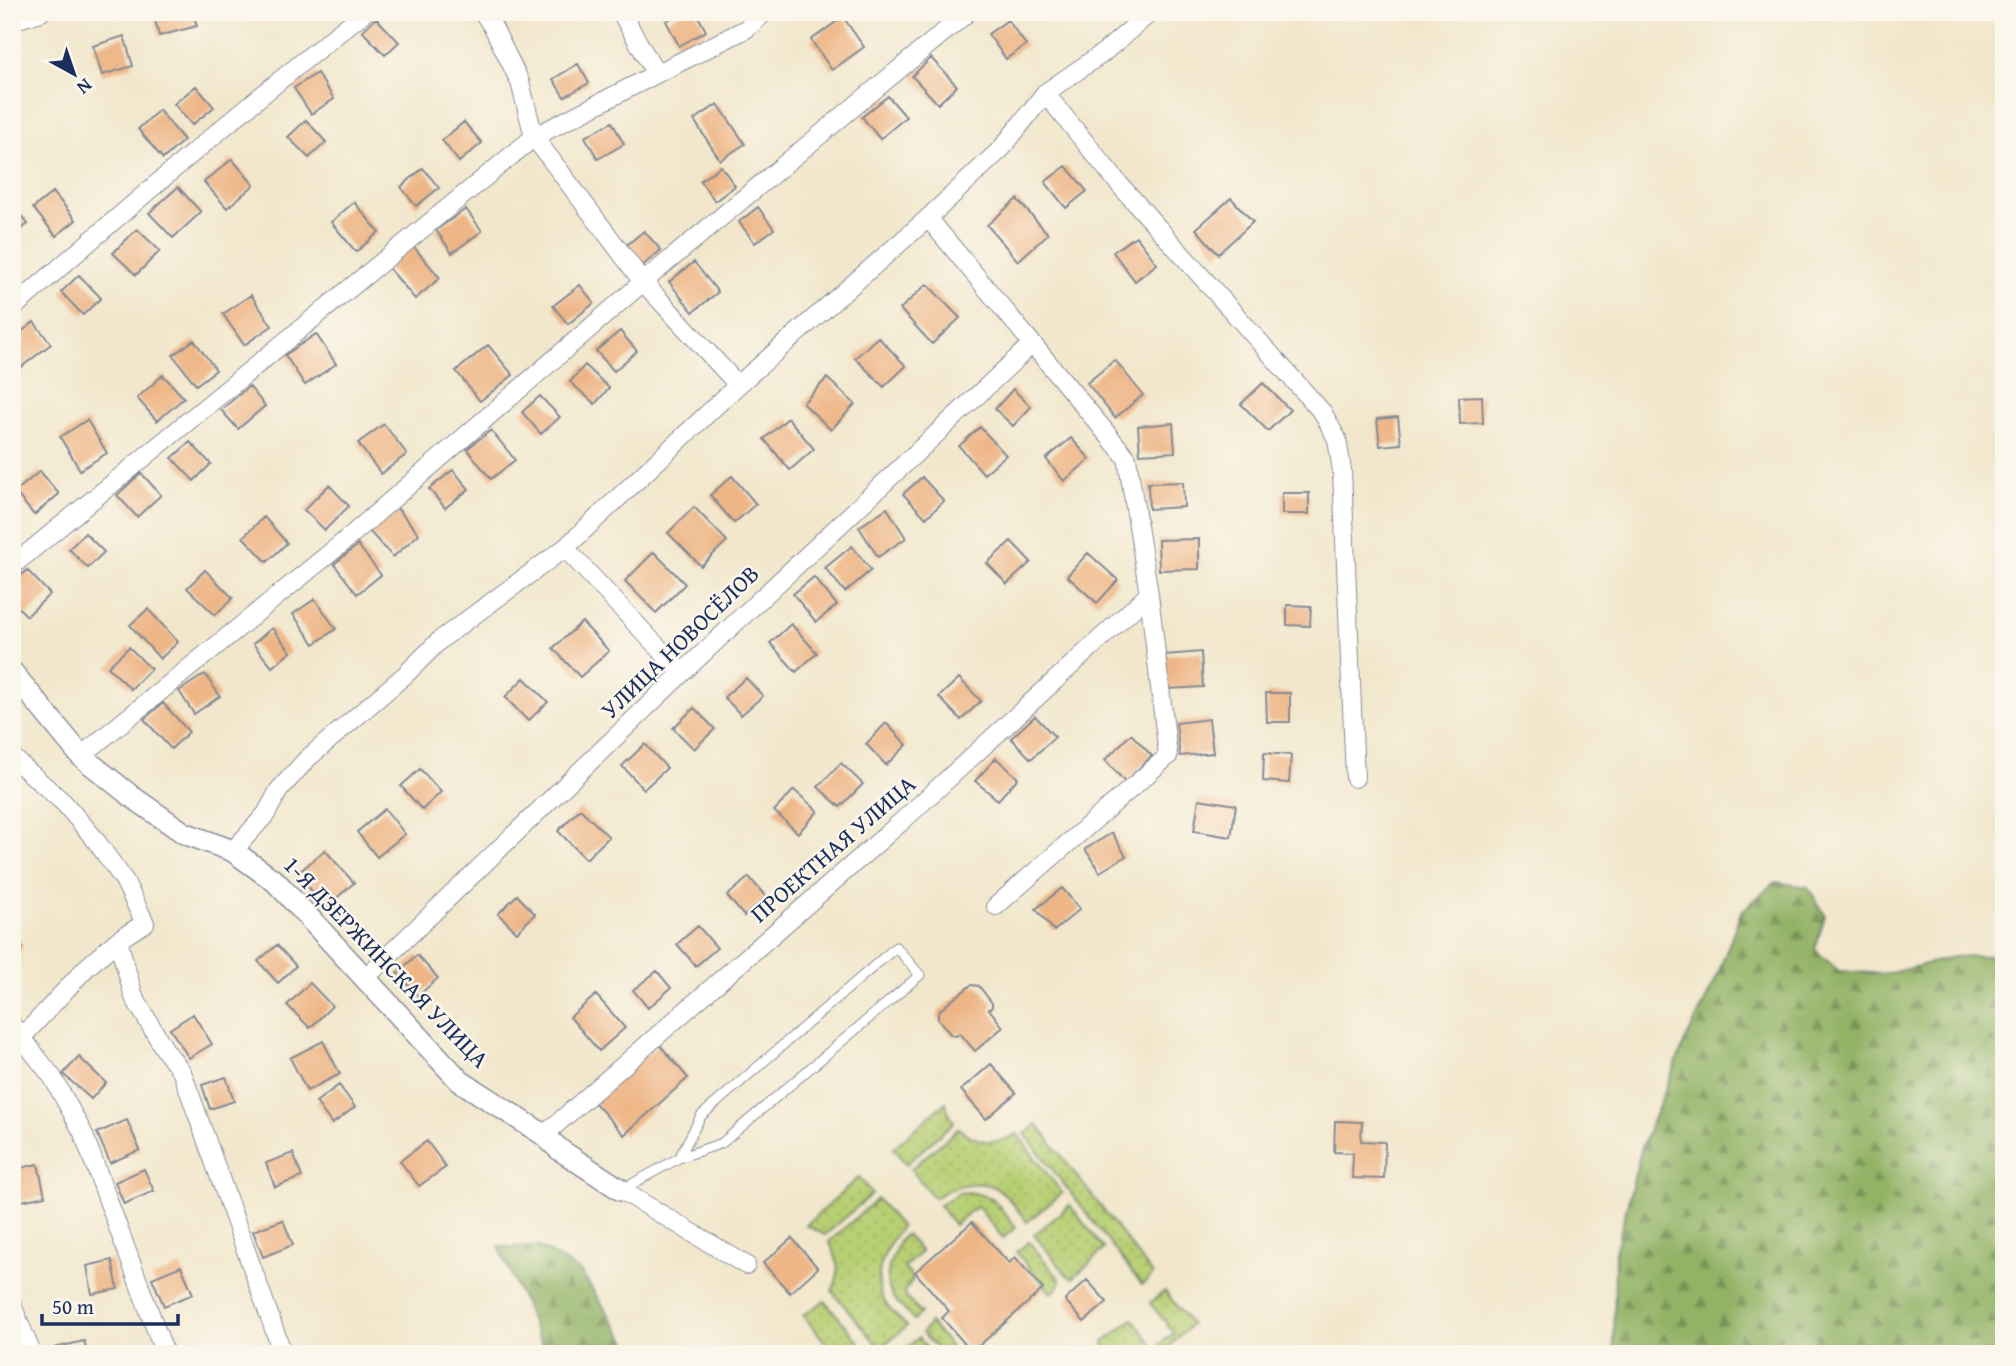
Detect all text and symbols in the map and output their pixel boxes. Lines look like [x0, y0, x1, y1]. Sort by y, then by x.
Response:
north arrow [38, 38, 108, 108]
text: N [71, 72, 99, 102]
street label: УЛИЦА НОВОСЁЛОВ [592, 557, 767, 727]
street label: ПРОЕКТНАЯ УЛИЦА [742, 766, 923, 930]
street label: 1-Я ДЗЕРЖИНСКАЯ УЛИЦА [275, 848, 498, 1076]
scale bar [42, 1282, 178, 1326]
text: 50 m [52, 1291, 94, 1322]

